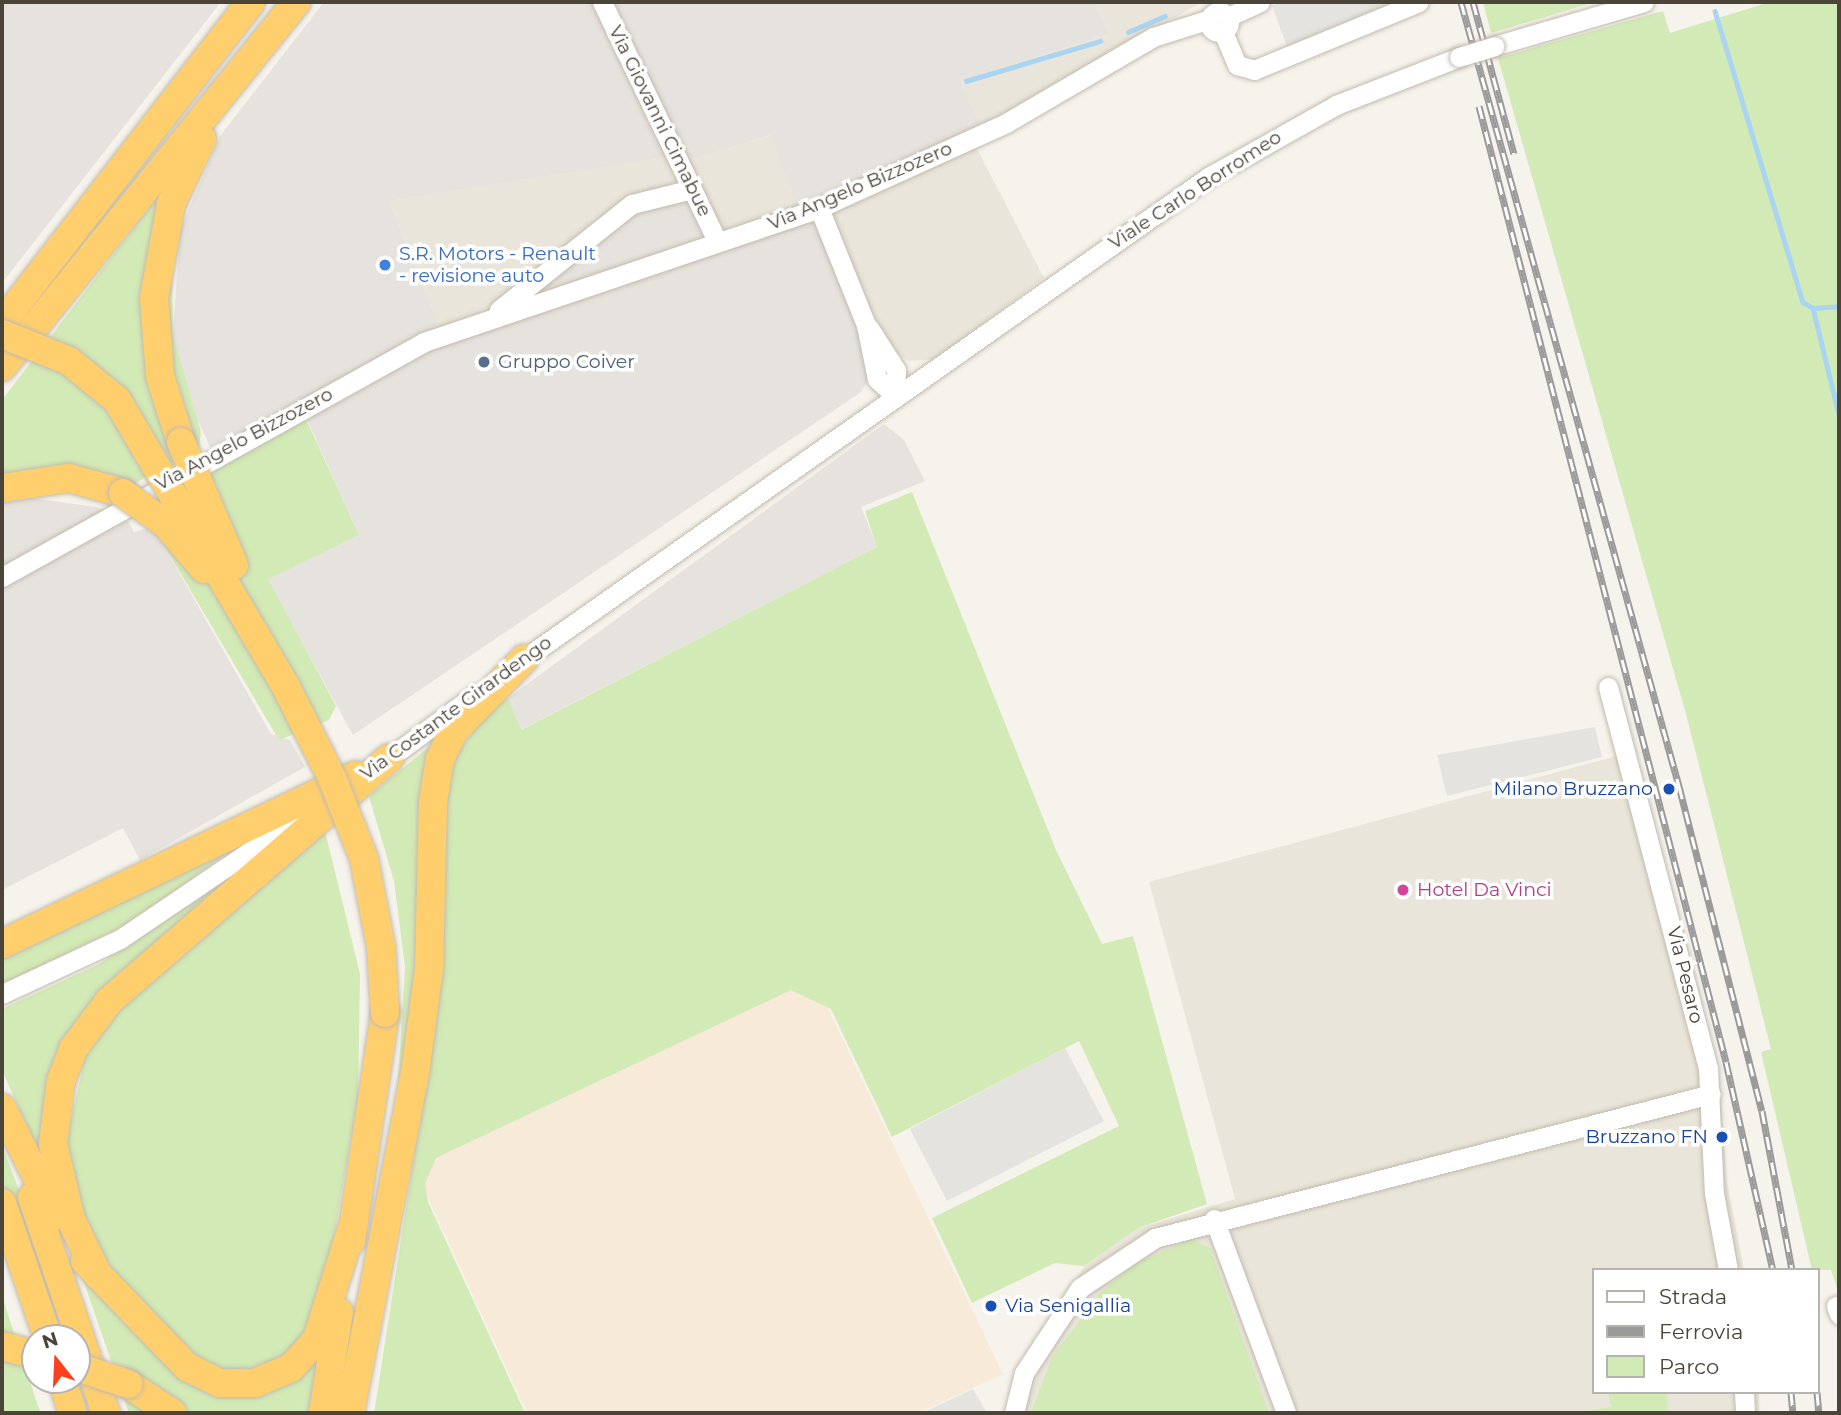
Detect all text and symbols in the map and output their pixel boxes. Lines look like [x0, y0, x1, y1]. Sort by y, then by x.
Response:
street label: Via Giovanni Cimabue [604, 22, 716, 220]
street label: Viale Carlo Borromeo [1104, 126, 1286, 254]
street label: Via Angelo Bizzozero [764, 137, 956, 235]
place label: S.R. Motors - Renault - revisione auto [399, 243, 596, 287]
marker: S.R. Motors - Renault - revisione auto [377, 257, 393, 273]
place label: Gruppo Coiver [498, 351, 635, 373]
marker: Gruppo Coiver [476, 354, 492, 370]
street label: Via Angelo Bizzozero [151, 382, 337, 496]
street label: Via Costante Girardengo [356, 631, 556, 785]
place label: Milano Bruzzano [1494, 778, 1653, 800]
marker: Milano Bruzzano [1659, 779, 1679, 799]
place label: Hotel Da Vinci [1417, 879, 1552, 901]
marker: Hotel Da Vinci [1395, 882, 1411, 898]
street label: Via Pesaro [1662, 924, 1708, 1026]
place label: Bruzzano FN [1585, 1126, 1708, 1148]
marker: Bruzzano FN [1714, 1129, 1730, 1145]
legend [1592, 1268, 1820, 1394]
text: Strada [1659, 1284, 1727, 1309]
place label: Via Senigallia [1005, 1295, 1131, 1317]
marker: Via Senigallia [983, 1298, 999, 1314]
text: Ferrovia [1659, 1319, 1743, 1344]
north arrow [21, 1324, 91, 1394]
text: N [39, 1327, 61, 1354]
text: Parco [1659, 1354, 1719, 1379]

